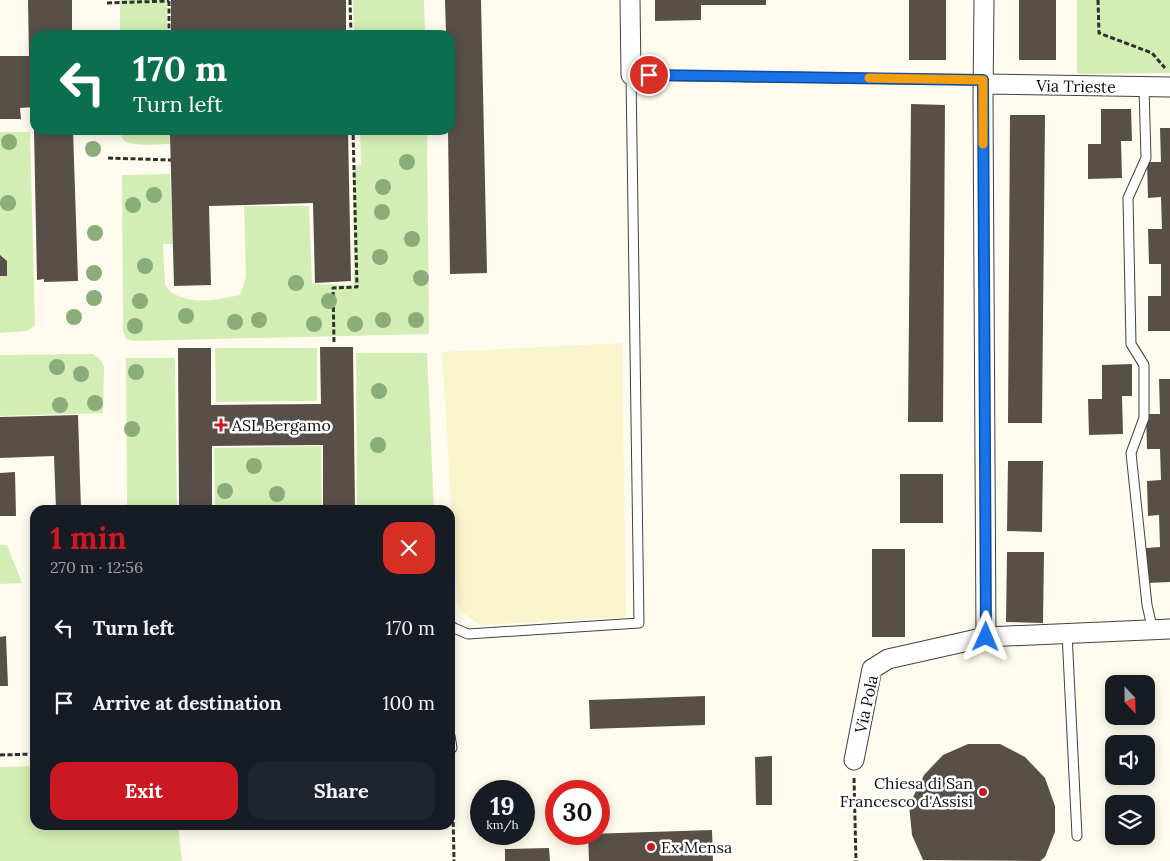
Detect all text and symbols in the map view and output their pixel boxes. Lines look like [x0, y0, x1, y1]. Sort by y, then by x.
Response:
text: 170 m [133, 46, 227, 91]
icon: left [50, 50, 115, 115]
pin [628, 54, 670, 96]
icon: arrive [635, 61, 663, 89]
street label: Via Trieste [1035, 75, 1116, 97]
text: Turn left [133, 90, 223, 118]
place label: ASL Bergamo [231, 415, 331, 435]
marker: ASL Bergamo [214, 418, 228, 432]
text: 1 min [50, 519, 127, 557]
button: close [383, 522, 435, 574]
text: 270 m · 12:56 [50, 557, 143, 577]
position arrow [959, 610, 1011, 662]
icon: left [50, 614, 78, 642]
text: Turn left [93, 616, 174, 640]
text: 170 m [386, 616, 435, 640]
street label: Via Pola [850, 673, 882, 736]
north arrow [1105, 675, 1155, 725]
map controls [1105, 675, 1155, 845]
icon: arrive [50, 689, 78, 717]
text: Arrive at destination [93, 691, 282, 715]
text: 100 m [383, 691, 435, 715]
button: sound [1105, 735, 1155, 785]
button: Exit [50, 762, 238, 820]
button: Share [248, 762, 435, 820]
place label: Chiesa di San Francesco d'Assisi [840, 773, 973, 811]
speed limit sign: 30 [545, 780, 610, 845]
marker: Chiesa di San Francesco d'Assisi [977, 786, 989, 798]
text: 19 [490, 790, 515, 822]
button: layers [1105, 795, 1155, 845]
text: km/h [486, 817, 519, 832]
place label: Ex Mensa [661, 837, 732, 857]
marker: Ex Mensa [645, 841, 657, 853]

